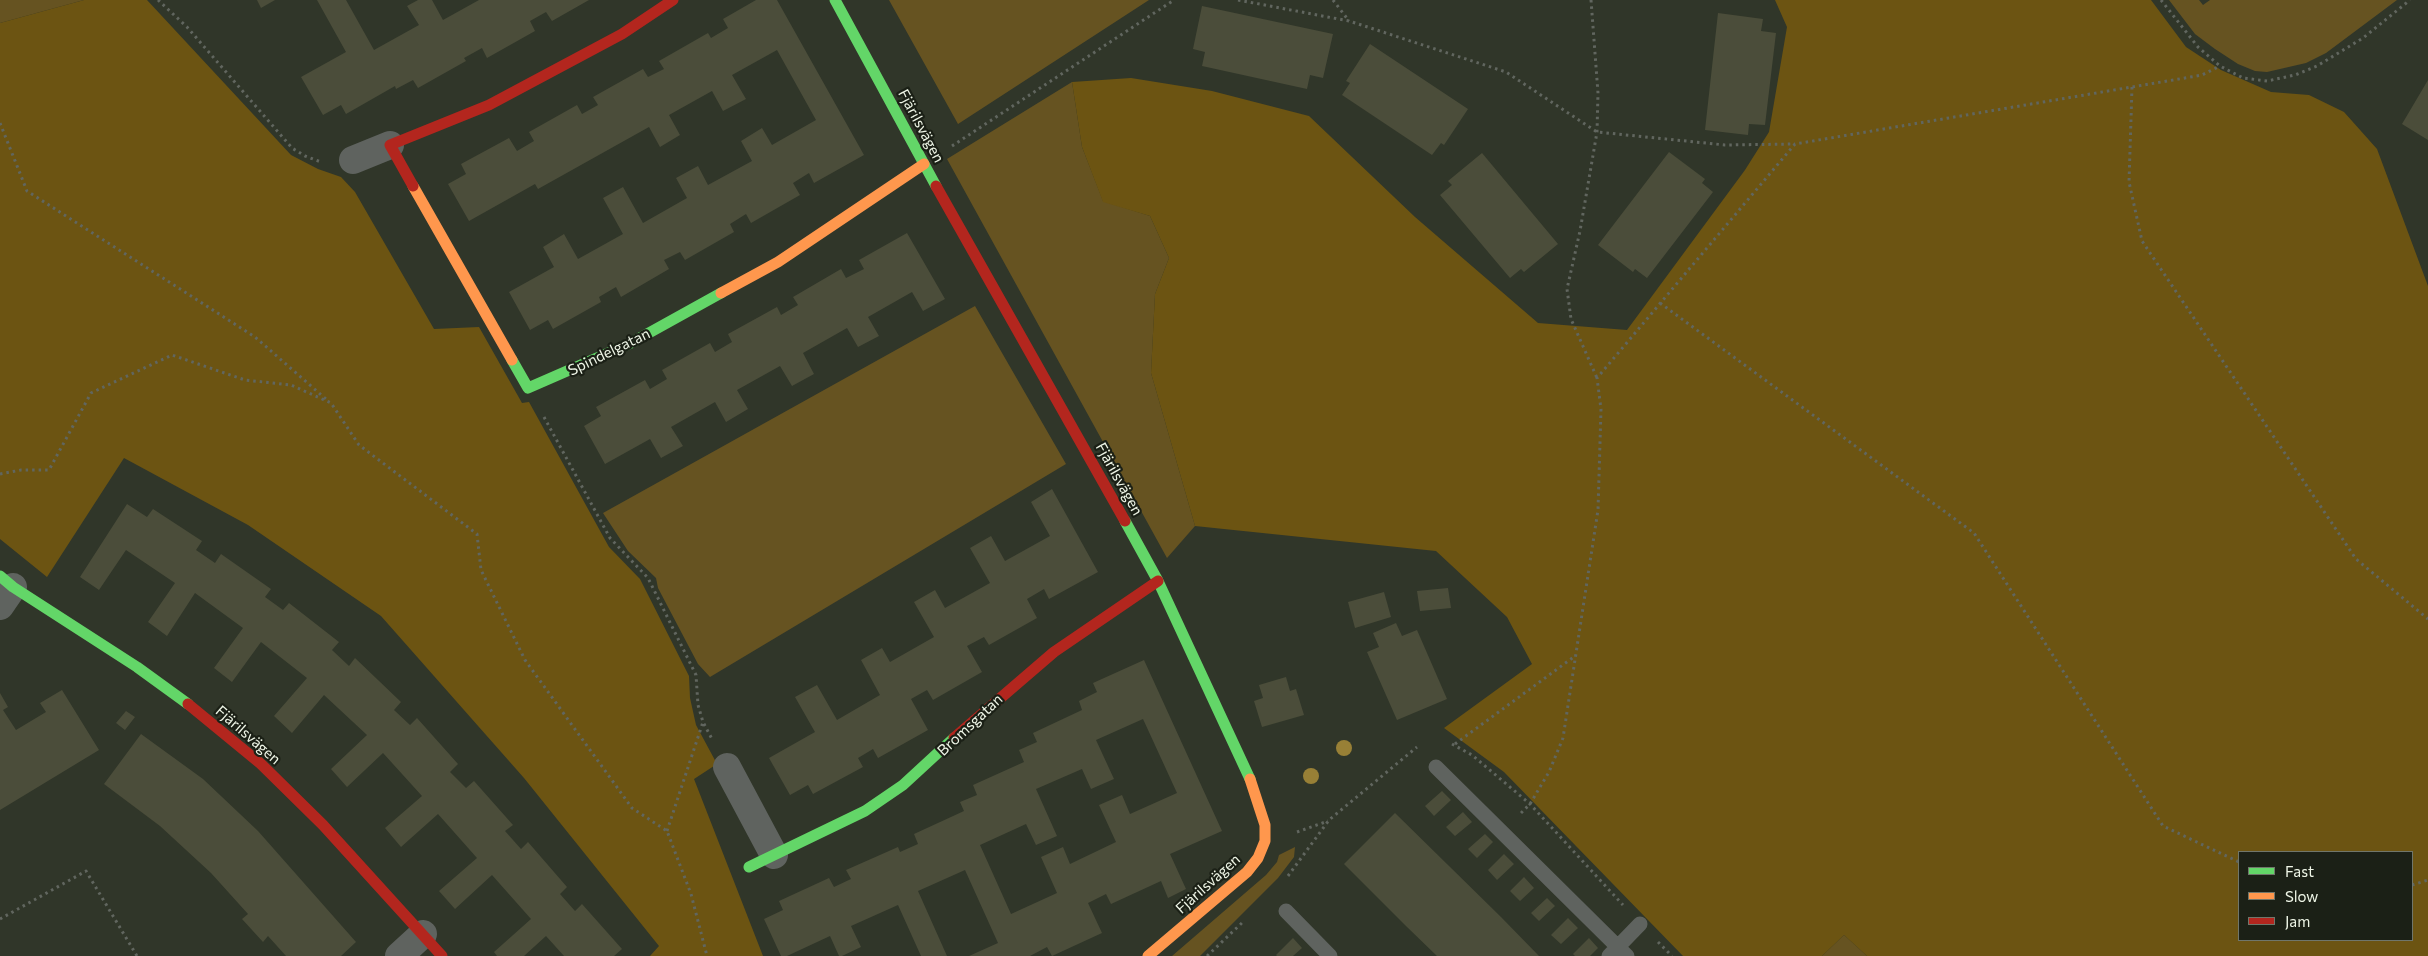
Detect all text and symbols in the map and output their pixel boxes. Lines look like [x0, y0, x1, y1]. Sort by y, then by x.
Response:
street label: Fjärilsvägen [894, 86, 948, 166]
street label: Spindelgatan [565, 324, 653, 380]
street label: Fjärilsvägen [1092, 439, 1146, 519]
street label: Bromsgatan [934, 690, 1006, 760]
street label: Fjärilsvägen [212, 702, 284, 768]
street label: Fjärilsvägen [1172, 850, 1244, 918]
legend [2238, 851, 2413, 941]
text: Fast [2285, 862, 2314, 880]
text: Slow [2285, 887, 2318, 905]
text: Jam [2285, 912, 2310, 930]

